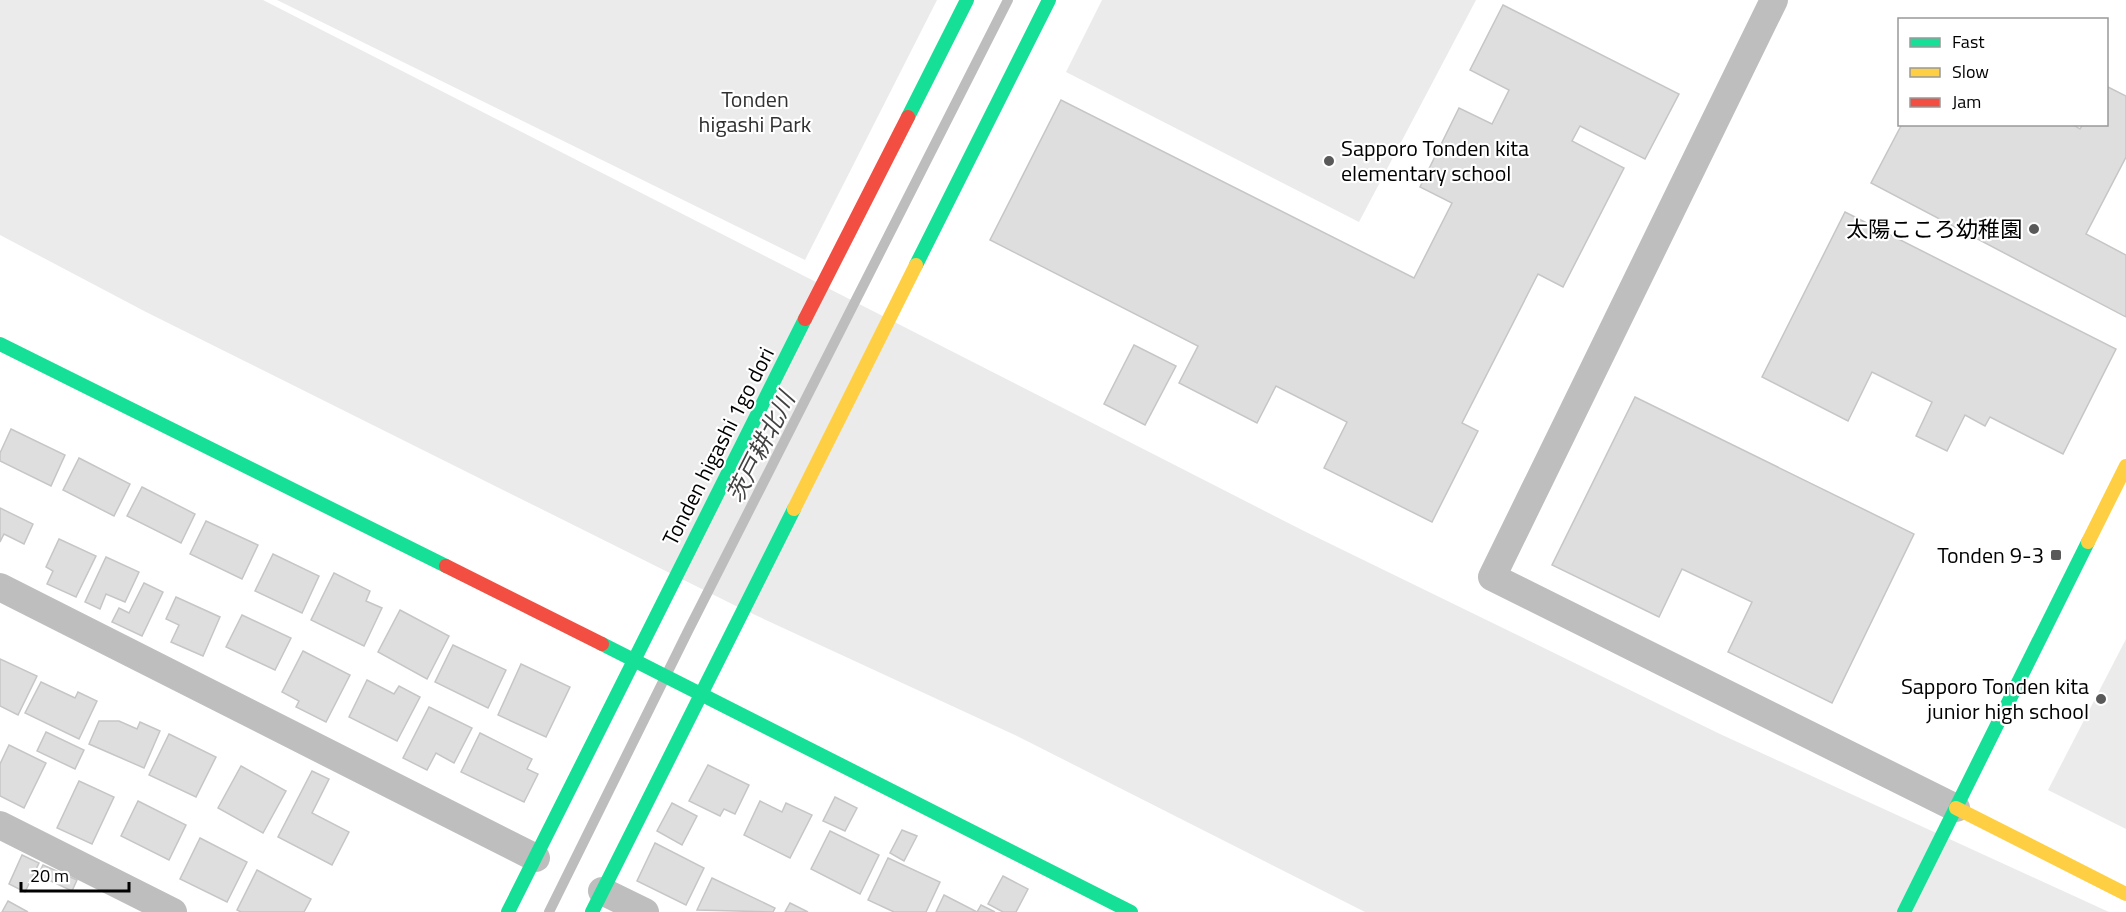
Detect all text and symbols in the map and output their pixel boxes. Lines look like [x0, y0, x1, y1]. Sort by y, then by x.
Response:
legend [1898, 18, 2108, 126]
text: Fast [1952, 28, 1985, 55]
text: Slow [1952, 58, 1989, 85]
park label: Tonden higashi Park [699, 82, 812, 141]
text: Jam [1952, 88, 1981, 115]
place label: Sapporo Tonden kita elementary school [1341, 131, 1529, 190]
marker: Sapporo Tonden kita elementary school [1322, 154, 1336, 168]
place label: 太陽こころ幼稚園 [1846, 212, 2022, 246]
marker: 太陽こころ幼稚園 [2027, 222, 2041, 236]
street label: Tonden higashi 1go dori [653, 341, 783, 551]
water label: 茨戸耕北川 [717, 383, 805, 509]
place label: Tonden 9-3 [1937, 538, 2044, 572]
marker: Tonden 9-3 [2049, 548, 2063, 562]
place label: Sapporo Tonden kita junior high school [1901, 669, 2089, 728]
marker: Sapporo Tonden kita junior high school [2094, 692, 2108, 706]
scale bar [21, 855, 129, 893]
text: 20 m [30, 862, 69, 889]

